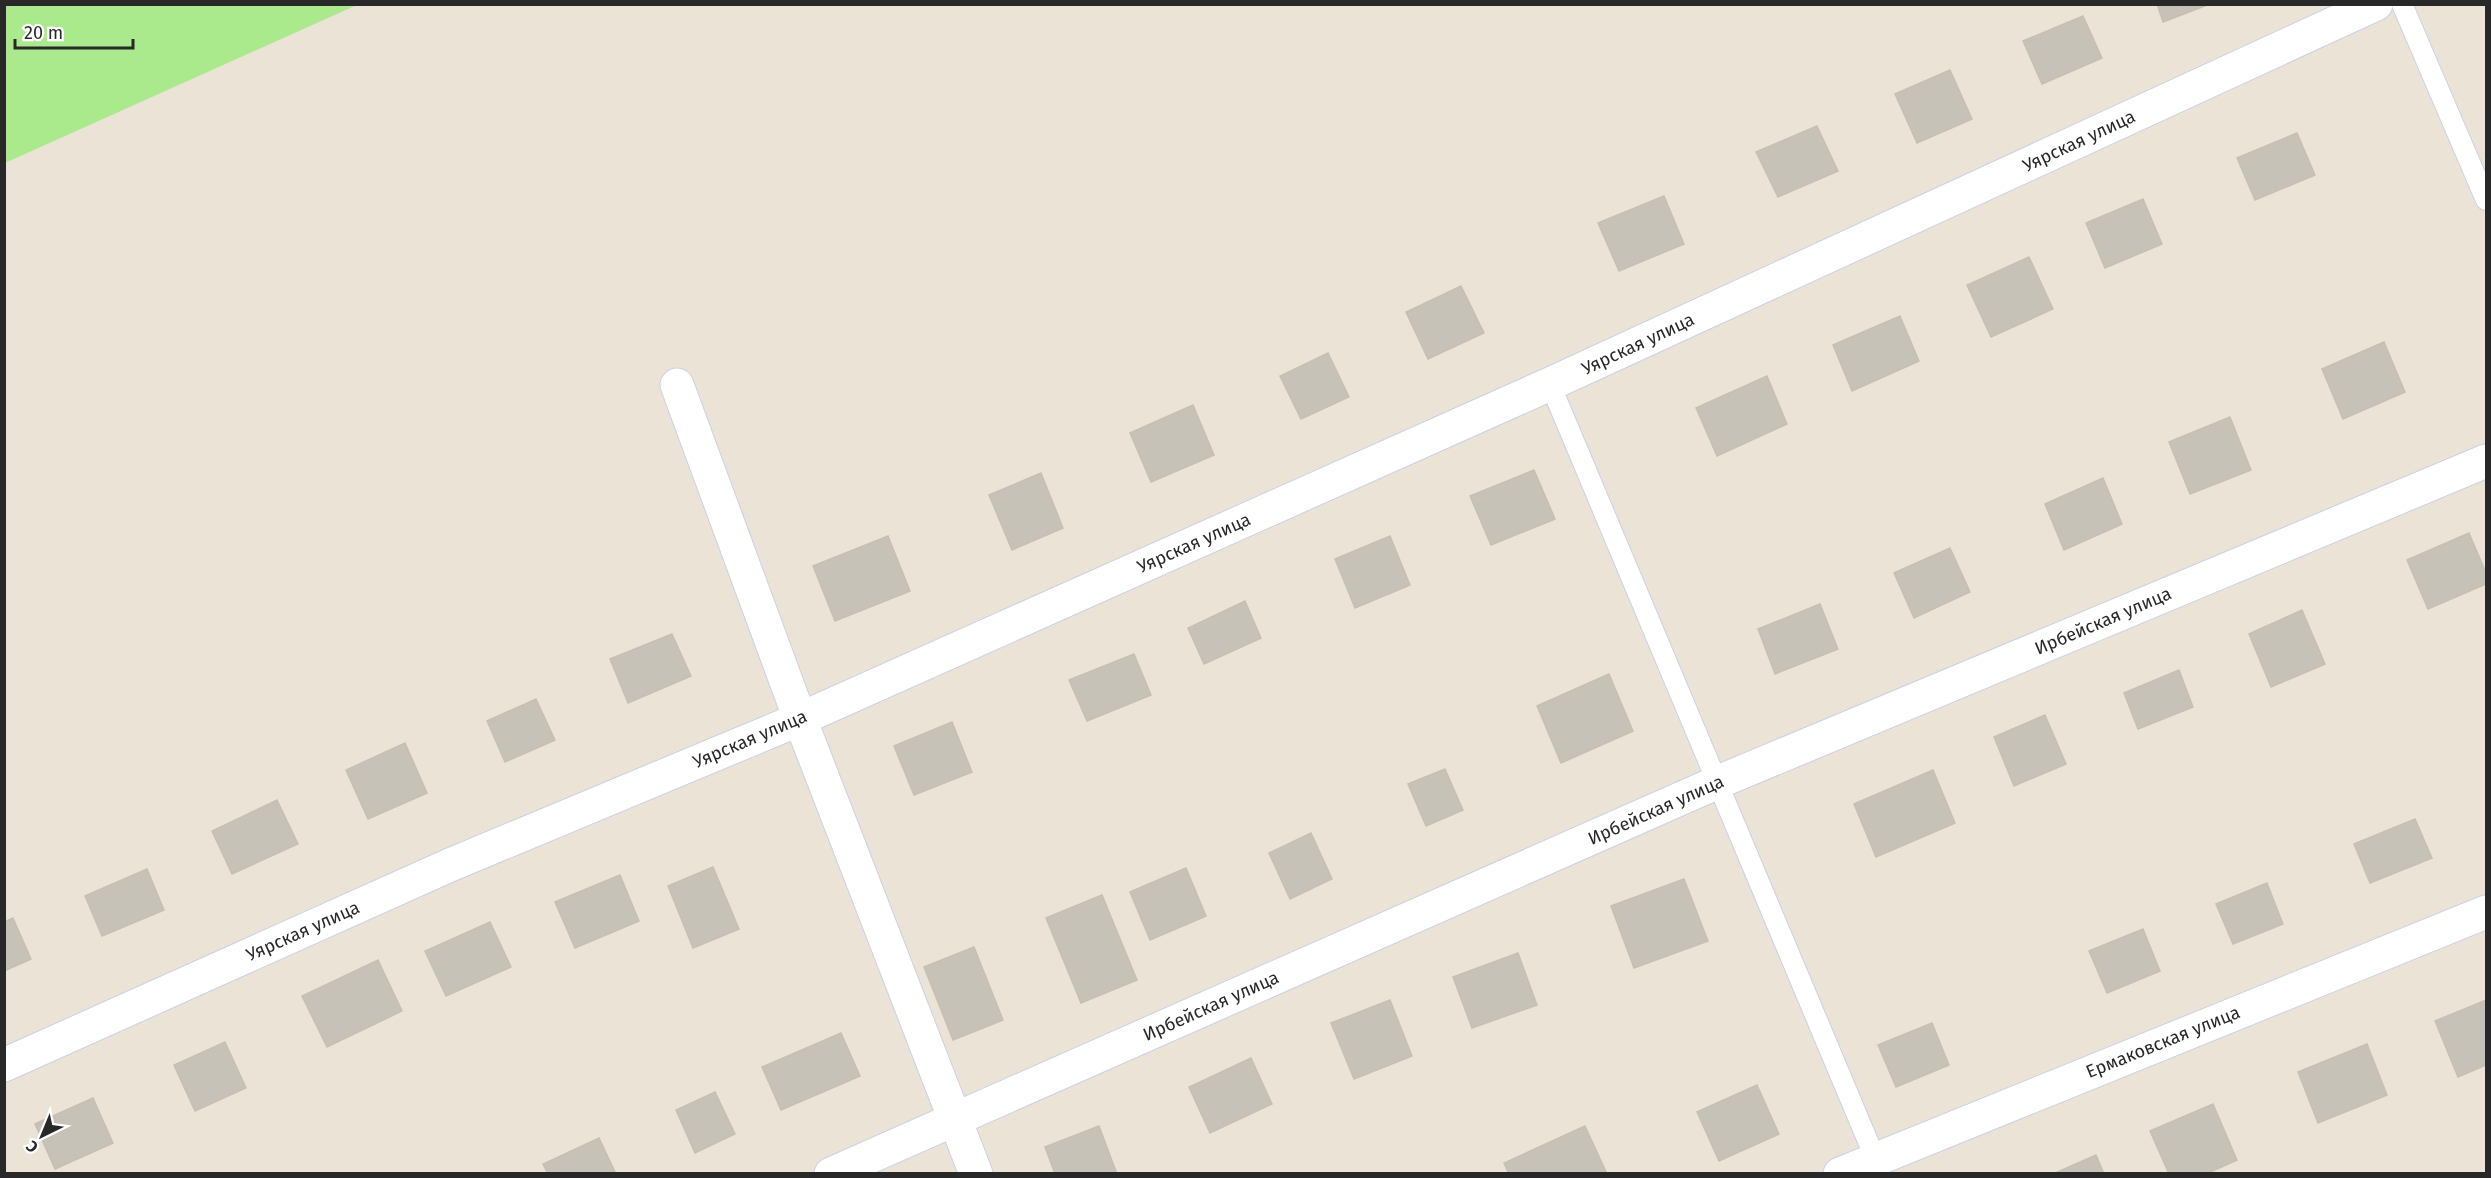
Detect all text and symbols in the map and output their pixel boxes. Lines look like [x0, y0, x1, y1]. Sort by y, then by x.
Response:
scale bar [15, 12, 134, 50]
text: 20 m [24, 22, 63, 44]
street label: Уярская улица [2019, 105, 2139, 177]
street label: Уярская улица [1578, 308, 1698, 380]
street label: Уярская улица [1134, 508, 1254, 578]
street label: Ирбейская улица [2031, 582, 2175, 660]
street label: Уярская улица [690, 705, 810, 773]
street label: Ирбейская улица [1585, 770, 1727, 850]
street label: Уярская улица [243, 896, 363, 966]
street label: Ирбейская улица [1140, 966, 1282, 1046]
street label: Ермаковская улица [2083, 1001, 2243, 1083]
north arrow [12, 1106, 72, 1166]
text: С [22, 1136, 42, 1157]

